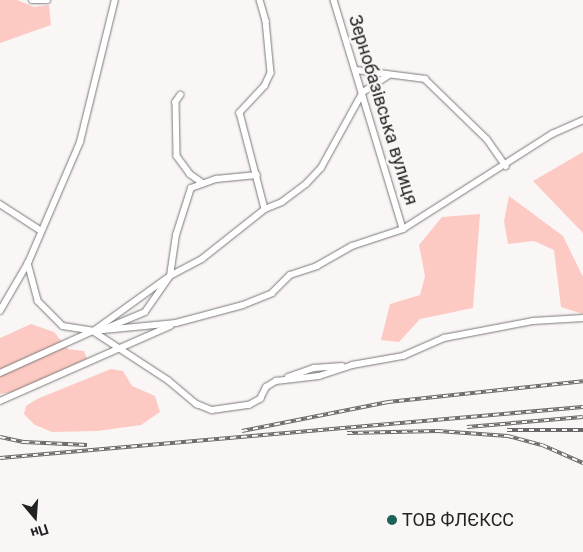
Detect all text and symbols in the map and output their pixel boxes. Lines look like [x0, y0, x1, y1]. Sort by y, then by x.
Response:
street label: Зернобазівська вулиця [344, 12, 422, 208]
north arrow [10, 492, 60, 542]
place label: ТОВ ФЛЄКСС [402, 509, 514, 531]
marker: ТОВ ФЛЄКСС [386, 514, 398, 526]
text: Пн [29, 521, 51, 542]

